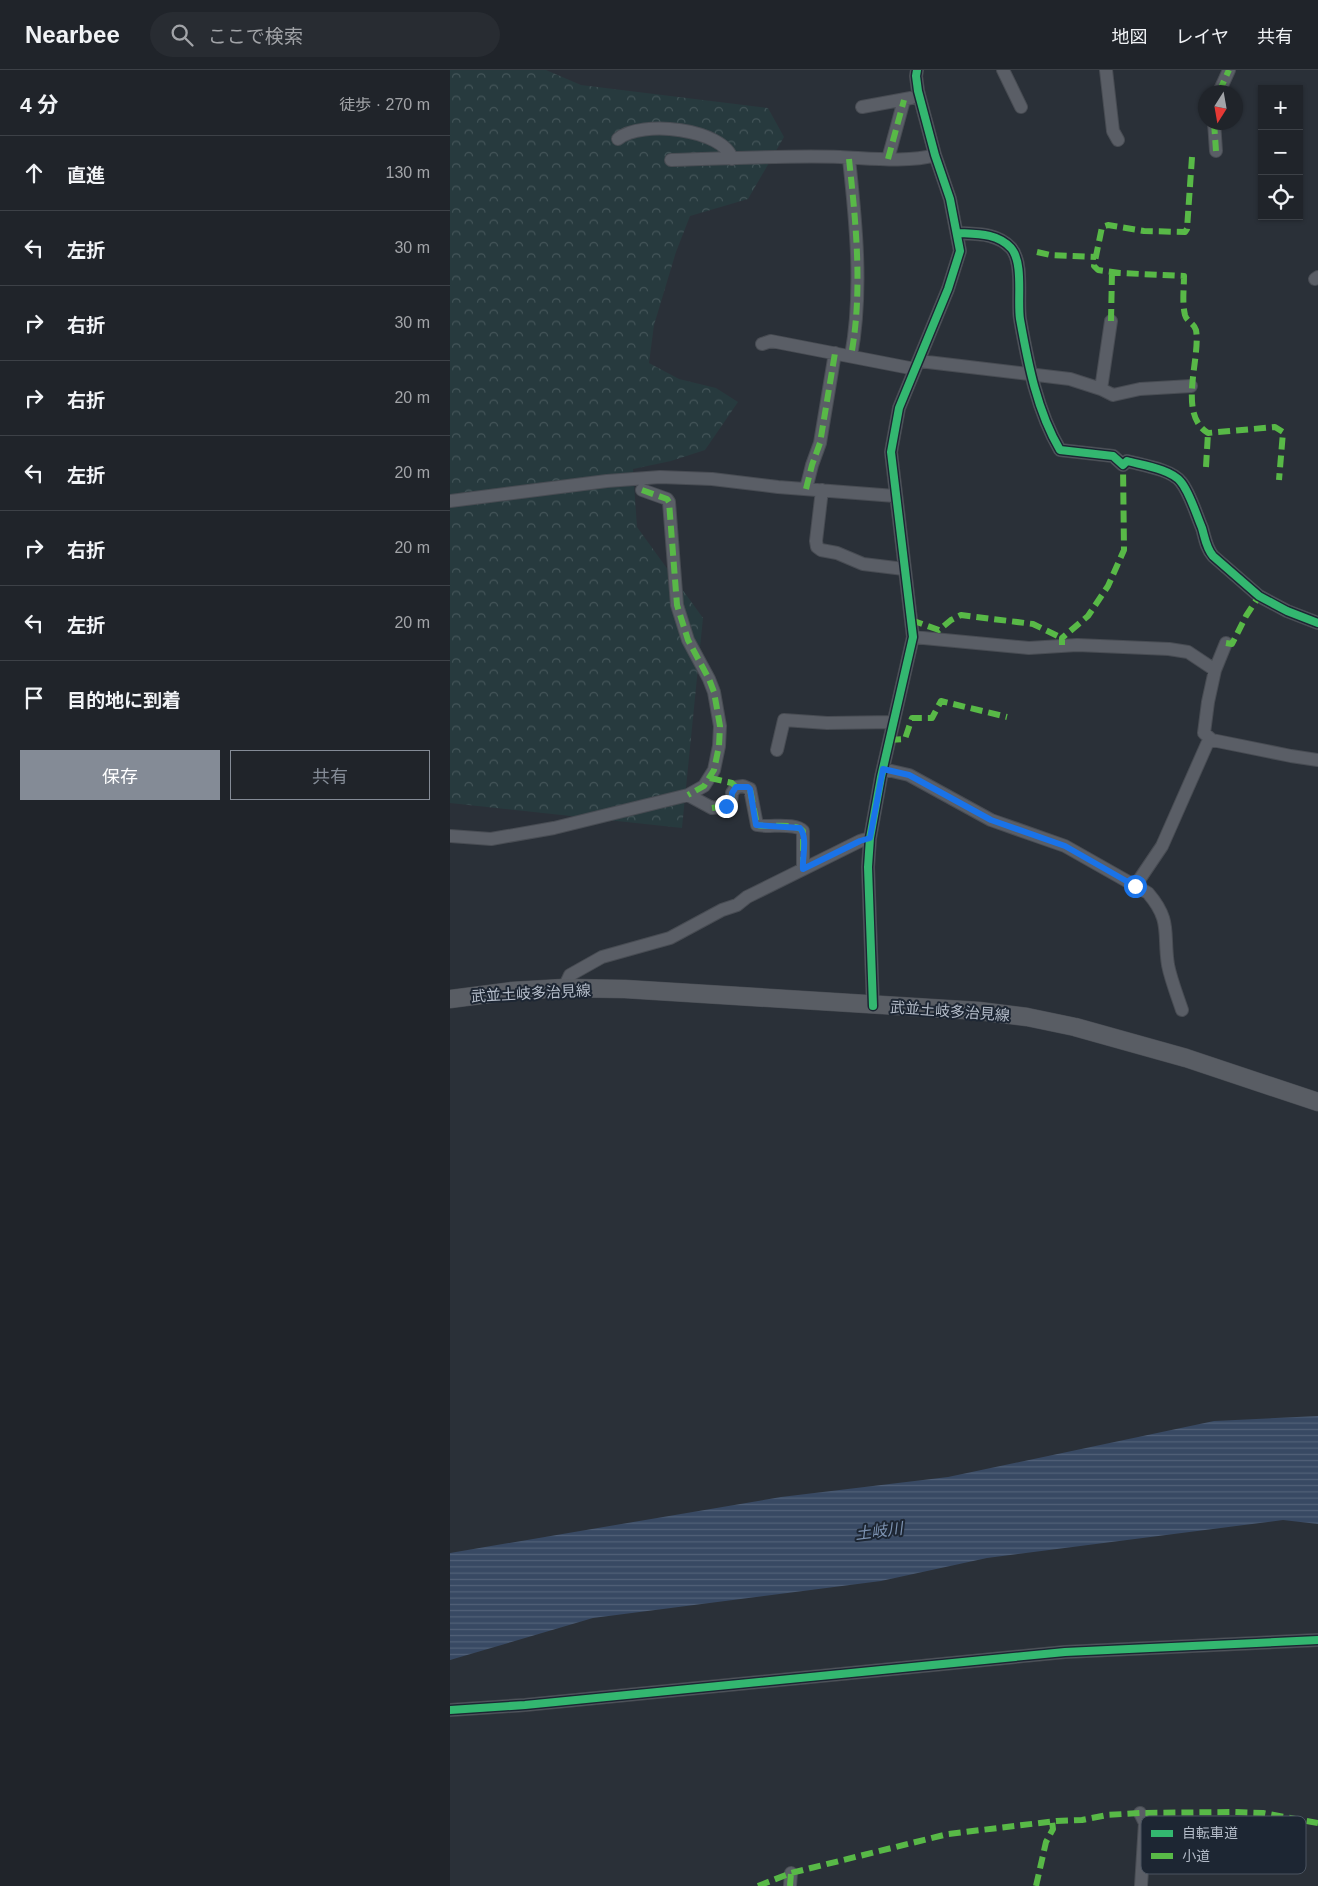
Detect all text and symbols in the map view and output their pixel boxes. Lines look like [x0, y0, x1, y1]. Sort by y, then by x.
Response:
search box [150, 12, 500, 57]
text: Nearbee [25, 21, 120, 48]
icon: search [168, 21, 196, 49]
text: ここで検索 [208, 26, 303, 47]
text: 地図 [1112, 27, 1148, 47]
text: レイヤ [1176, 27, 1229, 47]
text: 共有 [1257, 27, 1293, 47]
north arrow [1198, 85, 1243, 130]
map controls [1258, 85, 1303, 220]
button: + [1258, 85, 1303, 130]
text: 4 分 [20, 93, 59, 116]
text: 徒歩 · 270 m [339, 96, 430, 113]
button: − [1258, 130, 1303, 175]
icon: ahead [20, 159, 48, 187]
text: 130 m [386, 164, 430, 181]
text: 直進 [67, 165, 105, 186]
button: locate [1258, 175, 1303, 220]
icon: left [20, 234, 48, 262]
text: 30 m [394, 239, 430, 256]
text: 左折 [67, 240, 105, 261]
icon: right [20, 309, 48, 337]
text: 30 m [394, 314, 430, 331]
text: 右折 [67, 315, 105, 336]
icon: right [20, 384, 48, 412]
text: 20 m [394, 389, 430, 406]
text: 右折 [67, 390, 105, 411]
icon: left [20, 459, 48, 487]
text: 20 m [394, 464, 430, 481]
text: 左折 [67, 465, 105, 486]
icon: right [20, 534, 48, 562]
text: 20 m [394, 539, 430, 556]
text: 右折 [67, 540, 105, 561]
icon: left [20, 609, 48, 637]
text: 20 m [394, 614, 430, 631]
text: 左折 [67, 615, 105, 636]
icon: arrive [20, 684, 48, 712]
text: 目的地に到着 [67, 690, 181, 711]
button: 保存 [20, 750, 220, 800]
button: 共有 [230, 750, 430, 800]
route end [715, 795, 738, 818]
route start [1124, 875, 1147, 898]
street label: 武並土岐多治見線 [471, 981, 591, 1005]
street label: 武並土岐多治見線 [890, 998, 1010, 1024]
water label: 土岐川 [854, 1519, 906, 1542]
legend [1141, 1816, 1306, 1874]
text: 自転車道 [1182, 1825, 1238, 1841]
text: 小道 [1182, 1848, 1210, 1864]

